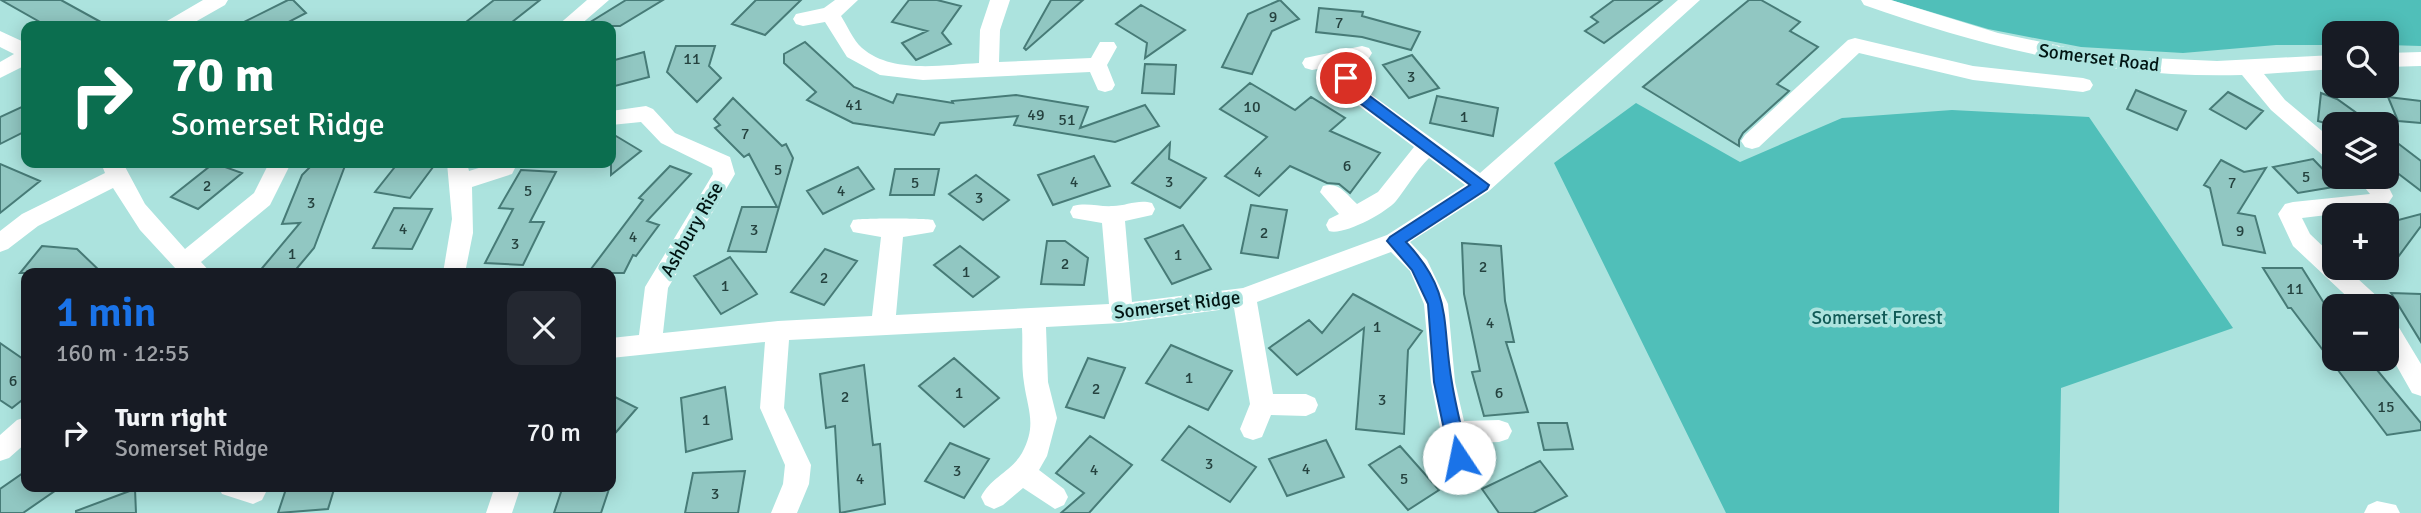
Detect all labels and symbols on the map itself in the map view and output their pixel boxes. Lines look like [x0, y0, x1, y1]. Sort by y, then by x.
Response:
house number: 9 [1269, 7, 1277, 27]
house number: 7 [1335, 13, 1343, 33]
street label: Somerset Road [2037, 39, 2161, 77]
pin [1316, 48, 1376, 108]
house number: 11 [683, 49, 701, 69]
house number: 3 [1407, 67, 1415, 87]
house number: 41 [845, 95, 863, 115]
house number: 10 [1243, 97, 1261, 117]
house number: 49 [1027, 105, 1045, 125]
house number: 1 [1460, 107, 1468, 127]
house number: 51 [1058, 110, 1076, 130]
house number: 7 [741, 124, 749, 144]
house number: 6 [1343, 156, 1351, 176]
house number: 5 [774, 160, 782, 180]
house number: 4 [1254, 162, 1263, 182]
house number: 5 [2302, 167, 2310, 187]
house number: 4 [1070, 172, 1079, 192]
house number: 3 [1165, 172, 1173, 192]
house number: 5 [911, 173, 919, 193]
house number: 7 [2228, 173, 2236, 193]
house number: 2 [203, 176, 211, 196]
street label: Ashbury Rise [655, 178, 729, 281]
house number: 5 [524, 181, 532, 201]
house number: 4 [837, 181, 846, 201]
house number: 3 [975, 188, 983, 208]
house number: 3 [307, 193, 315, 213]
house number: 4 [399, 219, 408, 239]
house number: 3 [750, 220, 758, 240]
house number: 9 [2236, 221, 2244, 241]
house number: 2 [1260, 223, 1268, 243]
house number: 4 [629, 227, 638, 247]
house number: 3 [511, 234, 519, 254]
house number: 1 [288, 244, 296, 264]
house number: 1 [1174, 245, 1182, 265]
house number: 2 [1061, 254, 1069, 274]
house number: 2 [1479, 257, 1487, 277]
house number: 1 [962, 262, 970, 282]
house number: 2 [820, 268, 828, 288]
house number: 1 [721, 276, 729, 296]
house number: 11 [2286, 279, 2304, 299]
street label: Somerset Ridge [1113, 285, 1242, 325]
park label: Somerset Forest [1811, 306, 1943, 330]
house number: 4 [1486, 313, 1495, 333]
house number: 1 [1373, 317, 1381, 337]
house number: 1 [1185, 368, 1193, 388]
house number: 6 [9, 371, 17, 391]
house number: 2 [1092, 379, 1100, 399]
house number: 1 [955, 383, 963, 403]
house number: 6 [1495, 383, 1503, 403]
house number: 2 [841, 387, 849, 407]
house number: 3 [1378, 390, 1386, 410]
house number: 15 [2377, 397, 2395, 417]
house number: 1 [702, 410, 710, 430]
position arrow [1422, 421, 1496, 495]
house number: 3 [1205, 454, 1213, 474]
house number: 4 [1302, 459, 1311, 479]
house number: 4 [1090, 460, 1099, 480]
house number: 3 [953, 461, 961, 481]
house number: 4 [856, 469, 865, 489]
house number: 5 [1400, 469, 1408, 489]
house number: 3 [711, 484, 719, 504]

